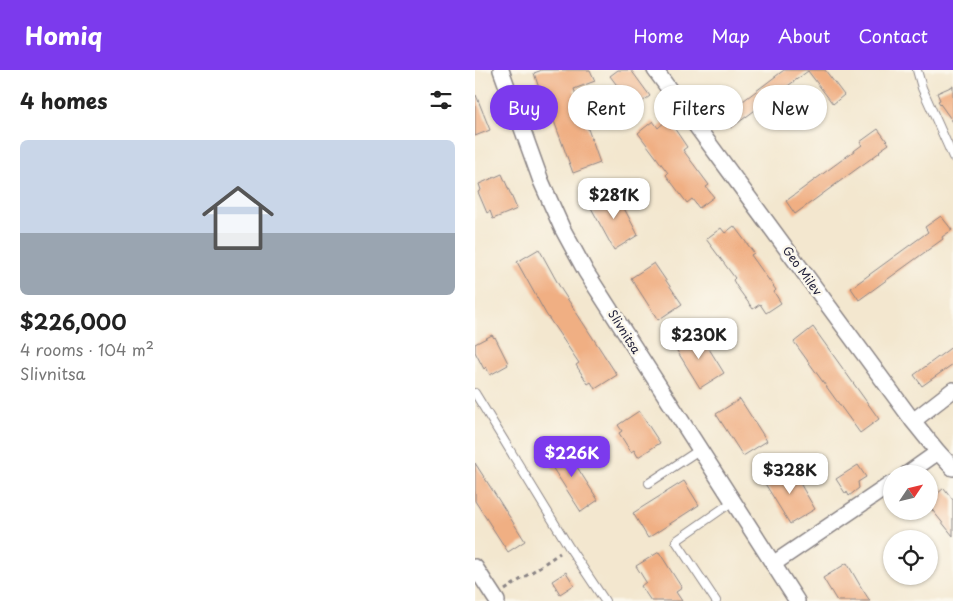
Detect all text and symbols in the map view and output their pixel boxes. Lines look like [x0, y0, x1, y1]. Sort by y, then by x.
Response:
text: Homiq [25, 17, 102, 53]
text: Home [633, 22, 683, 49]
text: Map [711, 22, 750, 49]
text: About [778, 22, 830, 49]
text: Contact [858, 22, 928, 49]
text: 4 homes [20, 84, 107, 116]
chip: Buy [490, 85, 558, 130]
chip: Rent [568, 85, 644, 130]
chip: Filters [654, 85, 743, 130]
chip: New [753, 85, 827, 130]
icon: filters [427, 86, 455, 114]
icon: home [193, 173, 283, 263]
pin: $281K [579, 178, 649, 220]
text: $281K [589, 182, 639, 206]
street label: Geo Milev [779, 242, 827, 299]
text: $226,000 [20, 305, 126, 337]
street label: Slivnitsa [604, 306, 646, 357]
pin: $230K [664, 318, 734, 360]
text: $230K [671, 322, 727, 346]
text: 4 rooms · 104 m² [20, 337, 154, 361]
text: Slivnitsa [20, 361, 85, 385]
pin: $226K [537, 436, 607, 478]
text: $226K [545, 440, 599, 464]
pin: $328K [755, 452, 825, 495]
text: $328K [763, 457, 817, 481]
north arrow [883, 465, 937, 520]
map controls [883, 465, 938, 585]
button: locate [883, 530, 938, 585]

